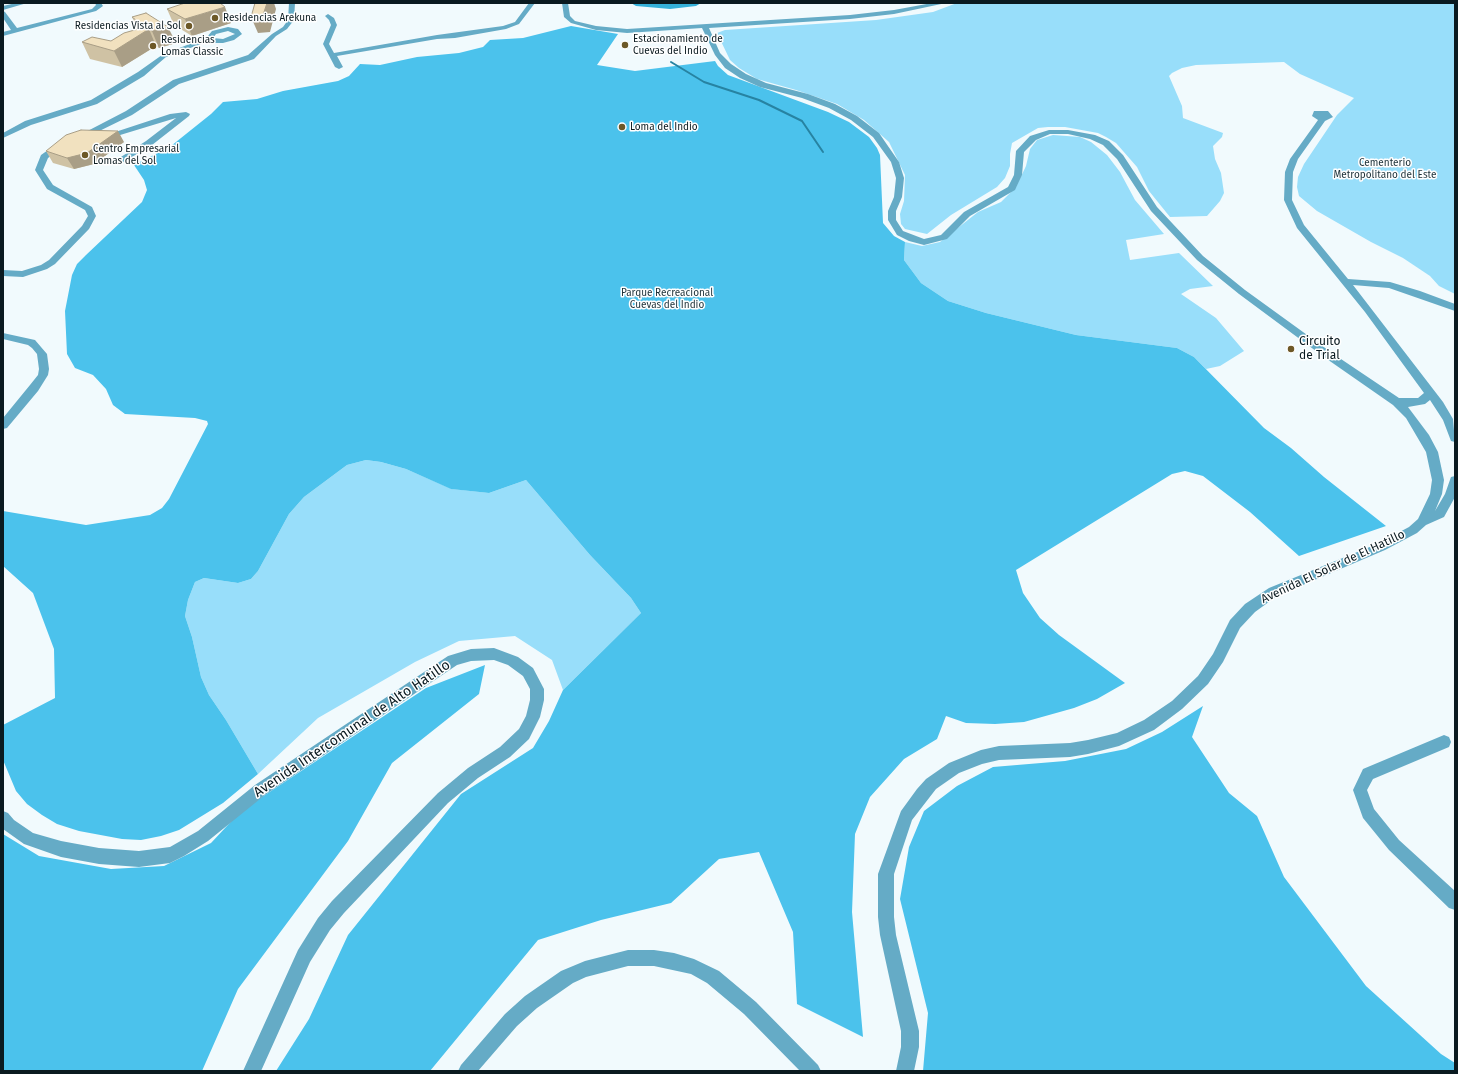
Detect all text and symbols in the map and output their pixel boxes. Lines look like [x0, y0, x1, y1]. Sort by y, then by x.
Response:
place label: Residencias Arekuna [223, 12, 316, 24]
marker: Residencias Arekuna [210, 13, 220, 23]
place label: Residencias Vista al Sol [75, 20, 181, 32]
marker: Residencias Vista al Sol [184, 21, 194, 31]
place label: Estacionamiento de Cuevas del Indio [633, 33, 723, 56]
place label: Residencias Lomas Classic [161, 34, 223, 58]
marker: Estacionamiento de Cuevas del Indio [620, 40, 630, 50]
marker: Residencias Lomas Classic [148, 41, 158, 51]
place label: Loma del Indio [630, 121, 698, 133]
marker: Loma del Indio [617, 122, 627, 132]
place label: Centro Empresarial Lomas del Sol [93, 143, 179, 166]
marker: Centro Empresarial Lomas del Sol [80, 150, 90, 160]
park label: Cementerio Metropolitano del Este [1334, 157, 1436, 180]
park label: Parque Recreacional Cuevas del Indio [621, 287, 713, 310]
place label: Circuito de Trial [1299, 335, 1341, 363]
marker: Circuito de Trial [1286, 344, 1296, 354]
street label: Avenida El Solar de El Hatillo [1259, 527, 1407, 607]
street label: Avenida Intercomunal de Alto Hatillo [251, 657, 453, 801]

